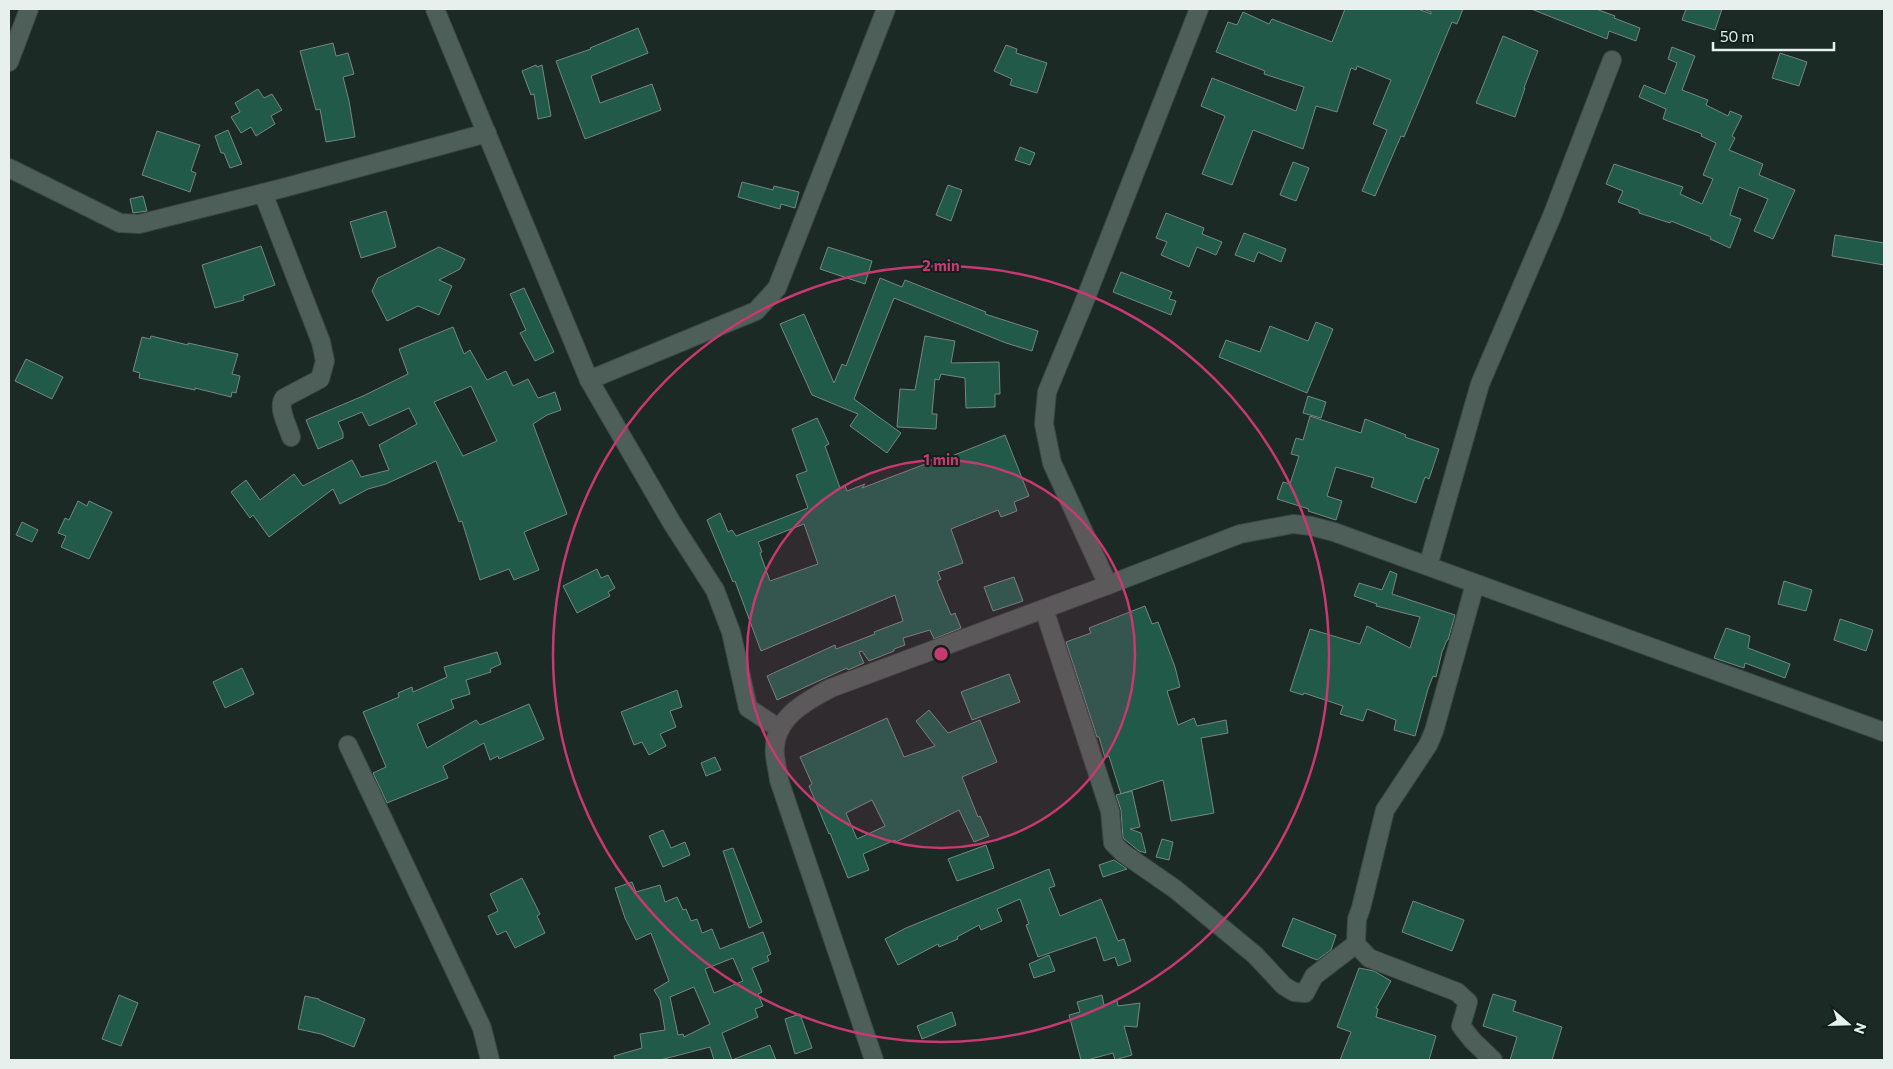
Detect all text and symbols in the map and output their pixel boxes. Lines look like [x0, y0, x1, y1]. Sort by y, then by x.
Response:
scale bar [1713, 20, 1834, 52]
text: 50 m [1720, 27, 1754, 45]
text: 2 min [922, 256, 960, 274]
text: 1 min [923, 450, 959, 468]
centre of rings [932, 645, 950, 663]
north arrow [1823, 999, 1873, 1049]
text: N [1851, 1021, 1870, 1036]

